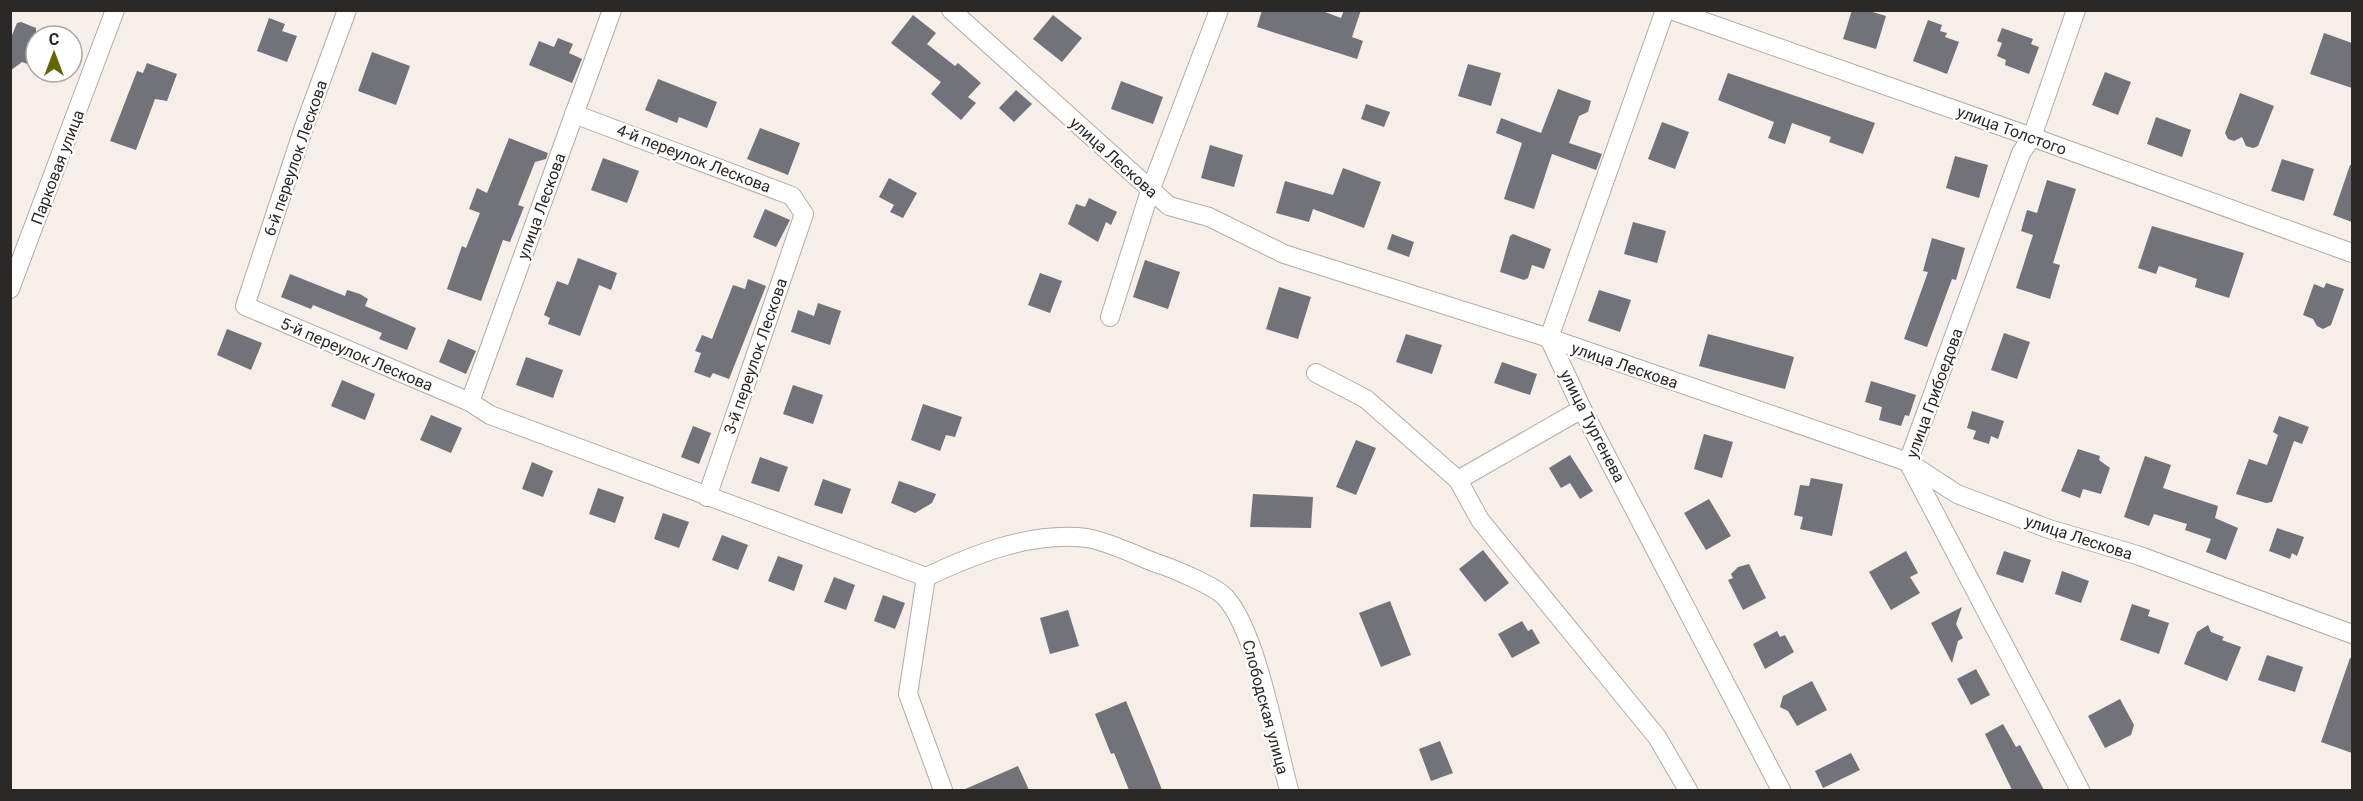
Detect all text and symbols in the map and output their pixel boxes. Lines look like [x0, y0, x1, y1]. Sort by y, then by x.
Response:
north arrow [24, 24, 84, 84]
text: С [49, 30, 59, 49]
street label: 6-й переулок Лескова [260, 78, 331, 239]
street label: улица Толстого [1954, 102, 2069, 159]
street label: Парковая улица [27, 107, 88, 227]
street label: улица Лескова [1066, 113, 1161, 202]
street label: 4-й переулок Лескова [614, 120, 774, 197]
street label: улица Лескова [513, 151, 569, 262]
street label: 3-й переулок Лескова [720, 276, 791, 437]
street label: 5-й переулок Лескова [278, 314, 436, 395]
street label: улица Грибоедова [1902, 326, 1967, 461]
street label: улица Лескова [1569, 338, 1681, 393]
street label: улица Тургенева [1556, 367, 1629, 486]
street label: улица Лескова [2023, 511, 2135, 564]
street label: Слободская улица [1238, 638, 1293, 776]

